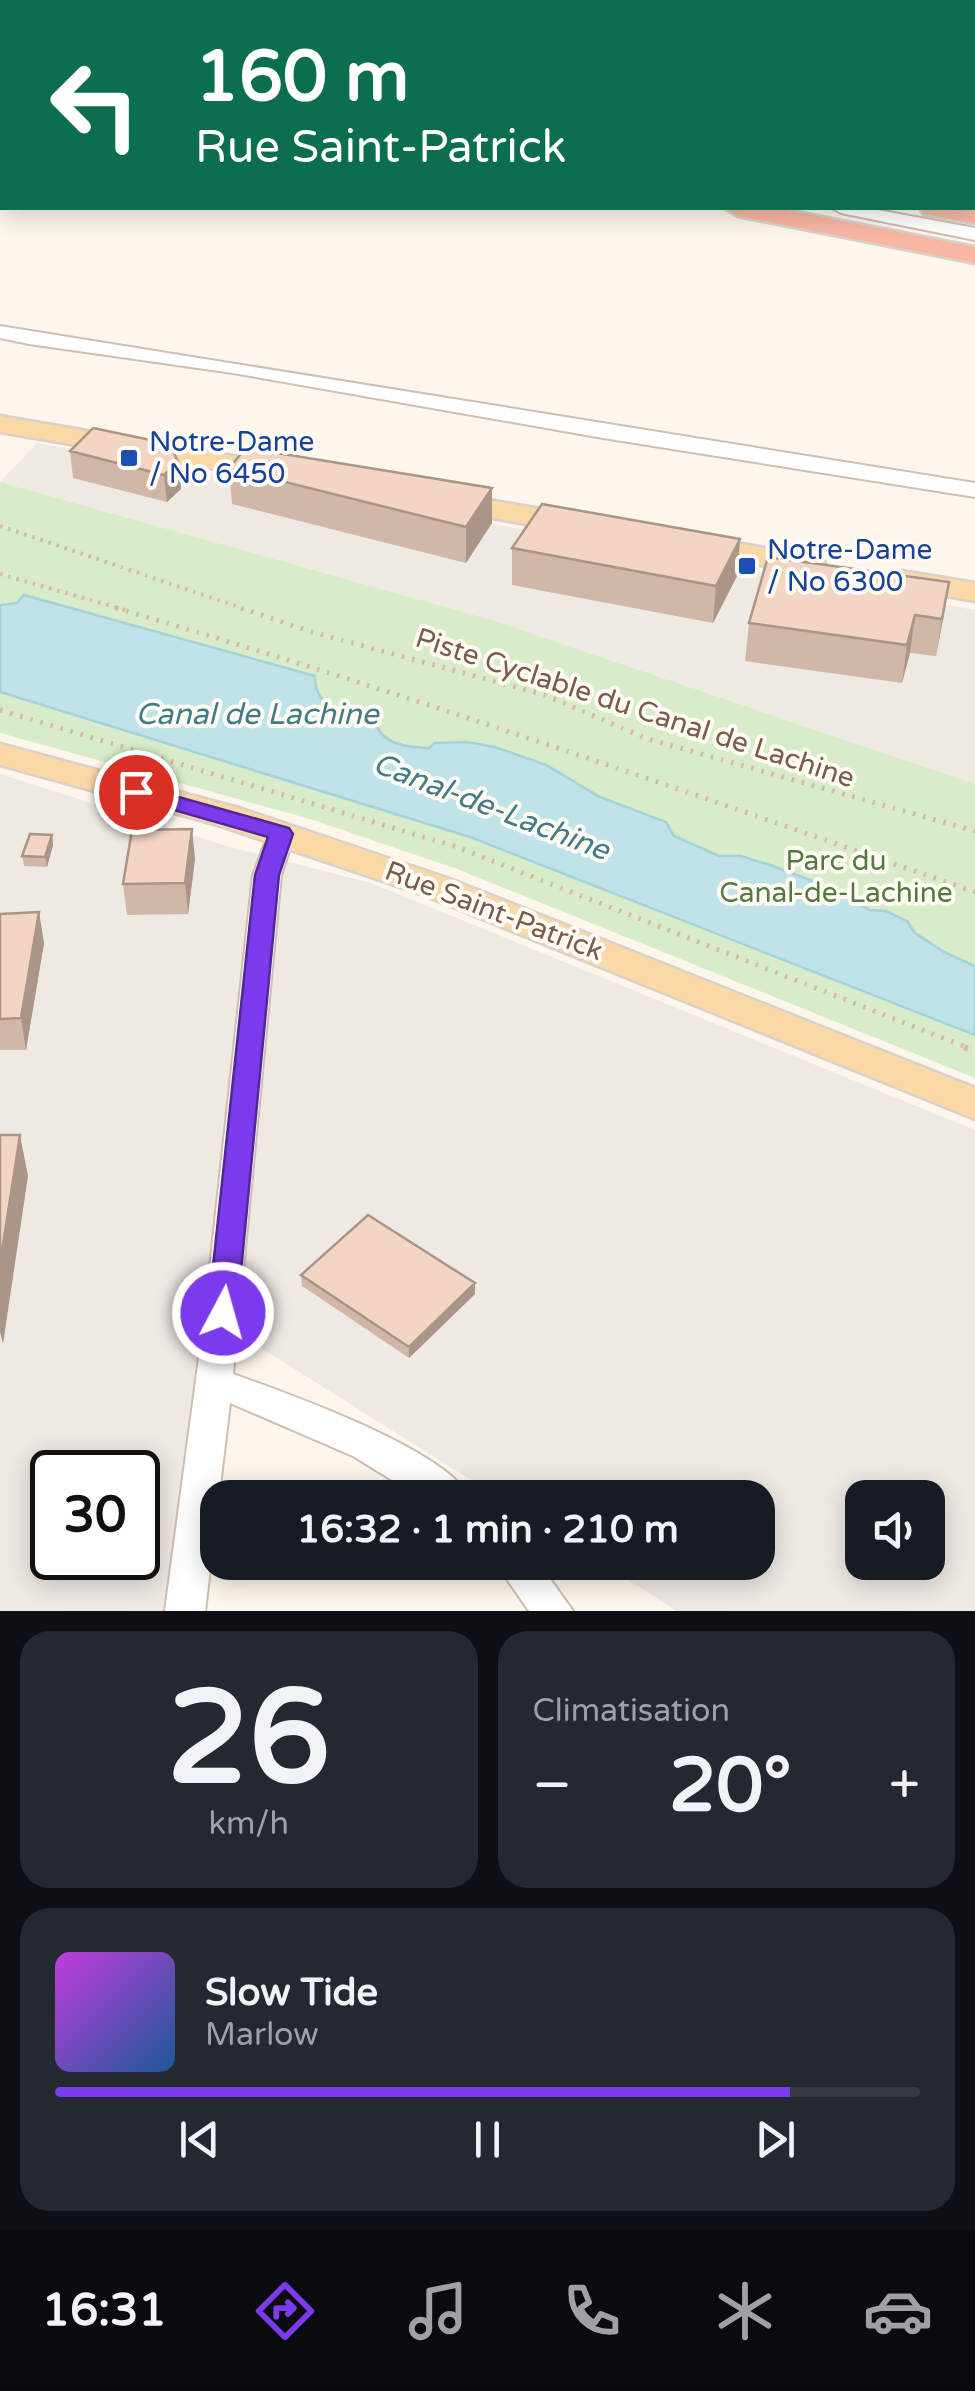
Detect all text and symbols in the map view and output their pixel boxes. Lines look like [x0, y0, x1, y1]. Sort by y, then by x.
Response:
text: 160 m [195, 36, 409, 120]
icon: left [30, 40, 160, 170]
text: Rue Saint-Patrick [195, 121, 566, 175]
place label: Notre-Dame / No 6450 [149, 425, 314, 491]
marker: Notre-Dame / No 6450 [118, 447, 140, 469]
place label: Notre-Dame / No 6300 [767, 533, 932, 599]
marker: Notre-Dame / No 6300 [736, 555, 758, 577]
street label: Piste Cyclable du Canal de Lachine [411, 621, 859, 795]
water label: Canal de Lachine [136, 696, 380, 733]
water label: Canal-de-Lachine [368, 745, 616, 870]
pin [94, 750, 179, 835]
icon: arrive [109, 765, 164, 820]
park label: Parc du Canal-de-Lachine [719, 844, 953, 910]
street label: Rue Saint-Patrick [380, 854, 608, 968]
position arrow [171, 1261, 275, 1365]
speed limit sign: 30 [30, 1450, 160, 1580]
map controls [845, 1480, 945, 1580]
button: sound [845, 1480, 945, 1580]
text: 16:32 · 1 min · 210 m [296, 1507, 679, 1553]
text: 26 [167, 1662, 330, 1818]
text: Climatisation [533, 1692, 730, 1730]
text: 20° [669, 1741, 792, 1831]
text: − [533, 1753, 572, 1819]
text: + [889, 1753, 920, 1819]
text: km/h [209, 1805, 289, 1843]
text: Slow Tide [205, 1970, 378, 2016]
text: Marlow [205, 2016, 319, 2054]
icon: previous [172, 2112, 227, 2167]
icon: pause [460, 2112, 515, 2167]
icon: next [748, 2112, 803, 2167]
icon: directions [250, 2276, 320, 2346]
icon: music [403, 2276, 473, 2346]
icon: phone [557, 2276, 627, 2346]
icon: climate [710, 2276, 780, 2346]
icon: car [863, 2276, 933, 2346]
text: 16:31 [42, 2284, 166, 2338]

